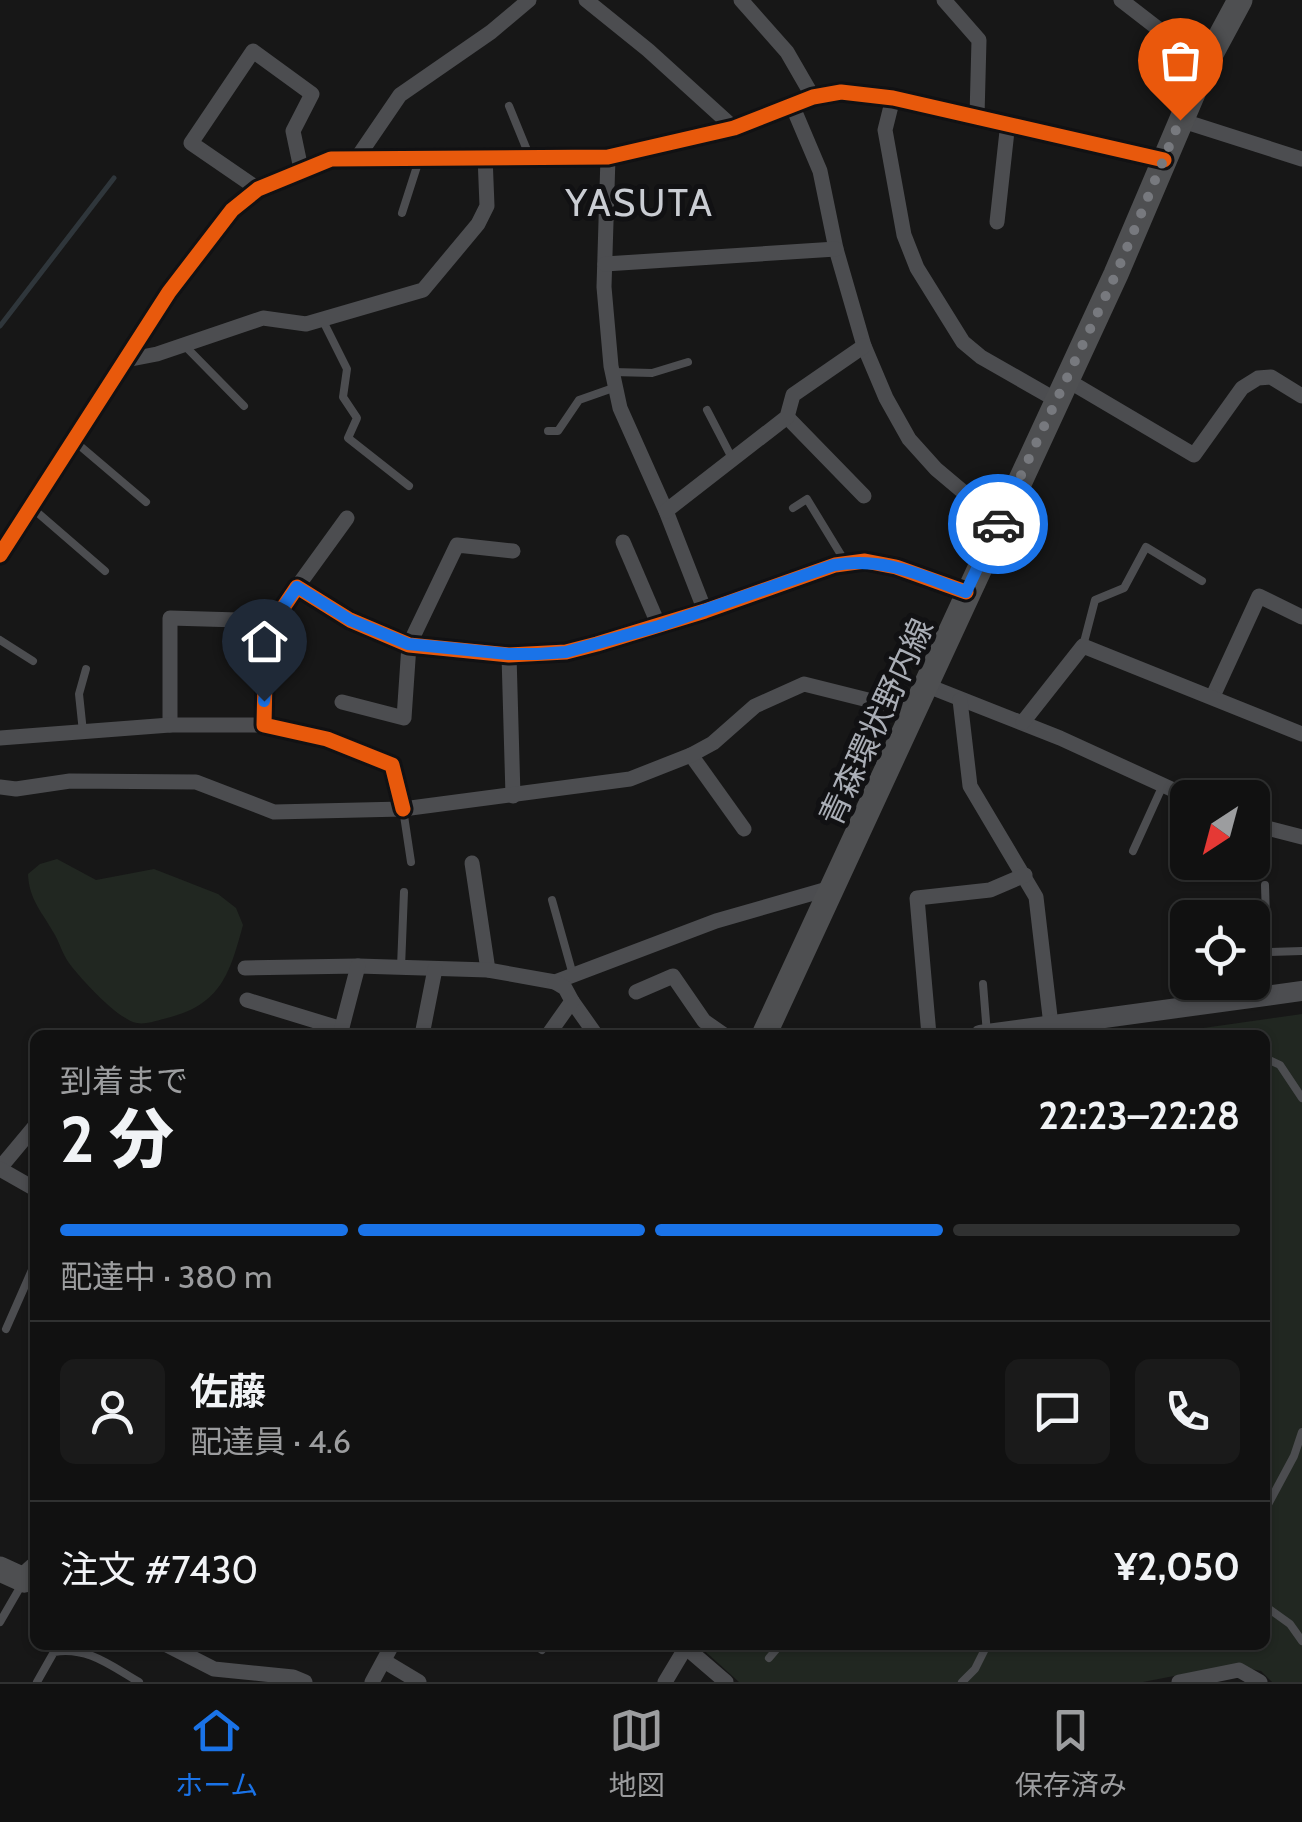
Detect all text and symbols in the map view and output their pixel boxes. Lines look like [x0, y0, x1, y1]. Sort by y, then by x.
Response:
pin [1138, 18, 1223, 121]
icon: bag [1153, 33, 1208, 88]
district label: YASUTA [565, 179, 714, 226]
courier [948, 474, 1048, 574]
icon: car [971, 497, 1026, 552]
pin [222, 599, 307, 702]
street label: 青森環状野内線 [811, 612, 941, 832]
icon: home [237, 614, 292, 669]
north arrow [1170, 780, 1270, 880]
map controls [1170, 780, 1270, 1000]
button: locate [1170, 900, 1270, 1000]
text: 到着まで [60, 1061, 188, 1100]
text: 22:23–22:28 [1038, 1092, 1240, 1139]
text: 2 分 [60, 1099, 174, 1178]
text: 配達中 · 380 m [60, 1257, 272, 1296]
button: person [60, 1359, 165, 1464]
button: chat [1005, 1359, 1110, 1464]
button: phone [1135, 1359, 1240, 1464]
text: 佐藤 [190, 1368, 266, 1415]
text: 配達員 · 4.6 [190, 1422, 351, 1461]
text: ¥2,050 [1114, 1543, 1240, 1590]
text: 注文 #7430 [60, 1546, 258, 1593]
tab: ホーム [175, 1703, 258, 1803]
tab: 地図 [609, 1703, 665, 1803]
tab: 保存済み [1015, 1703, 1127, 1803]

